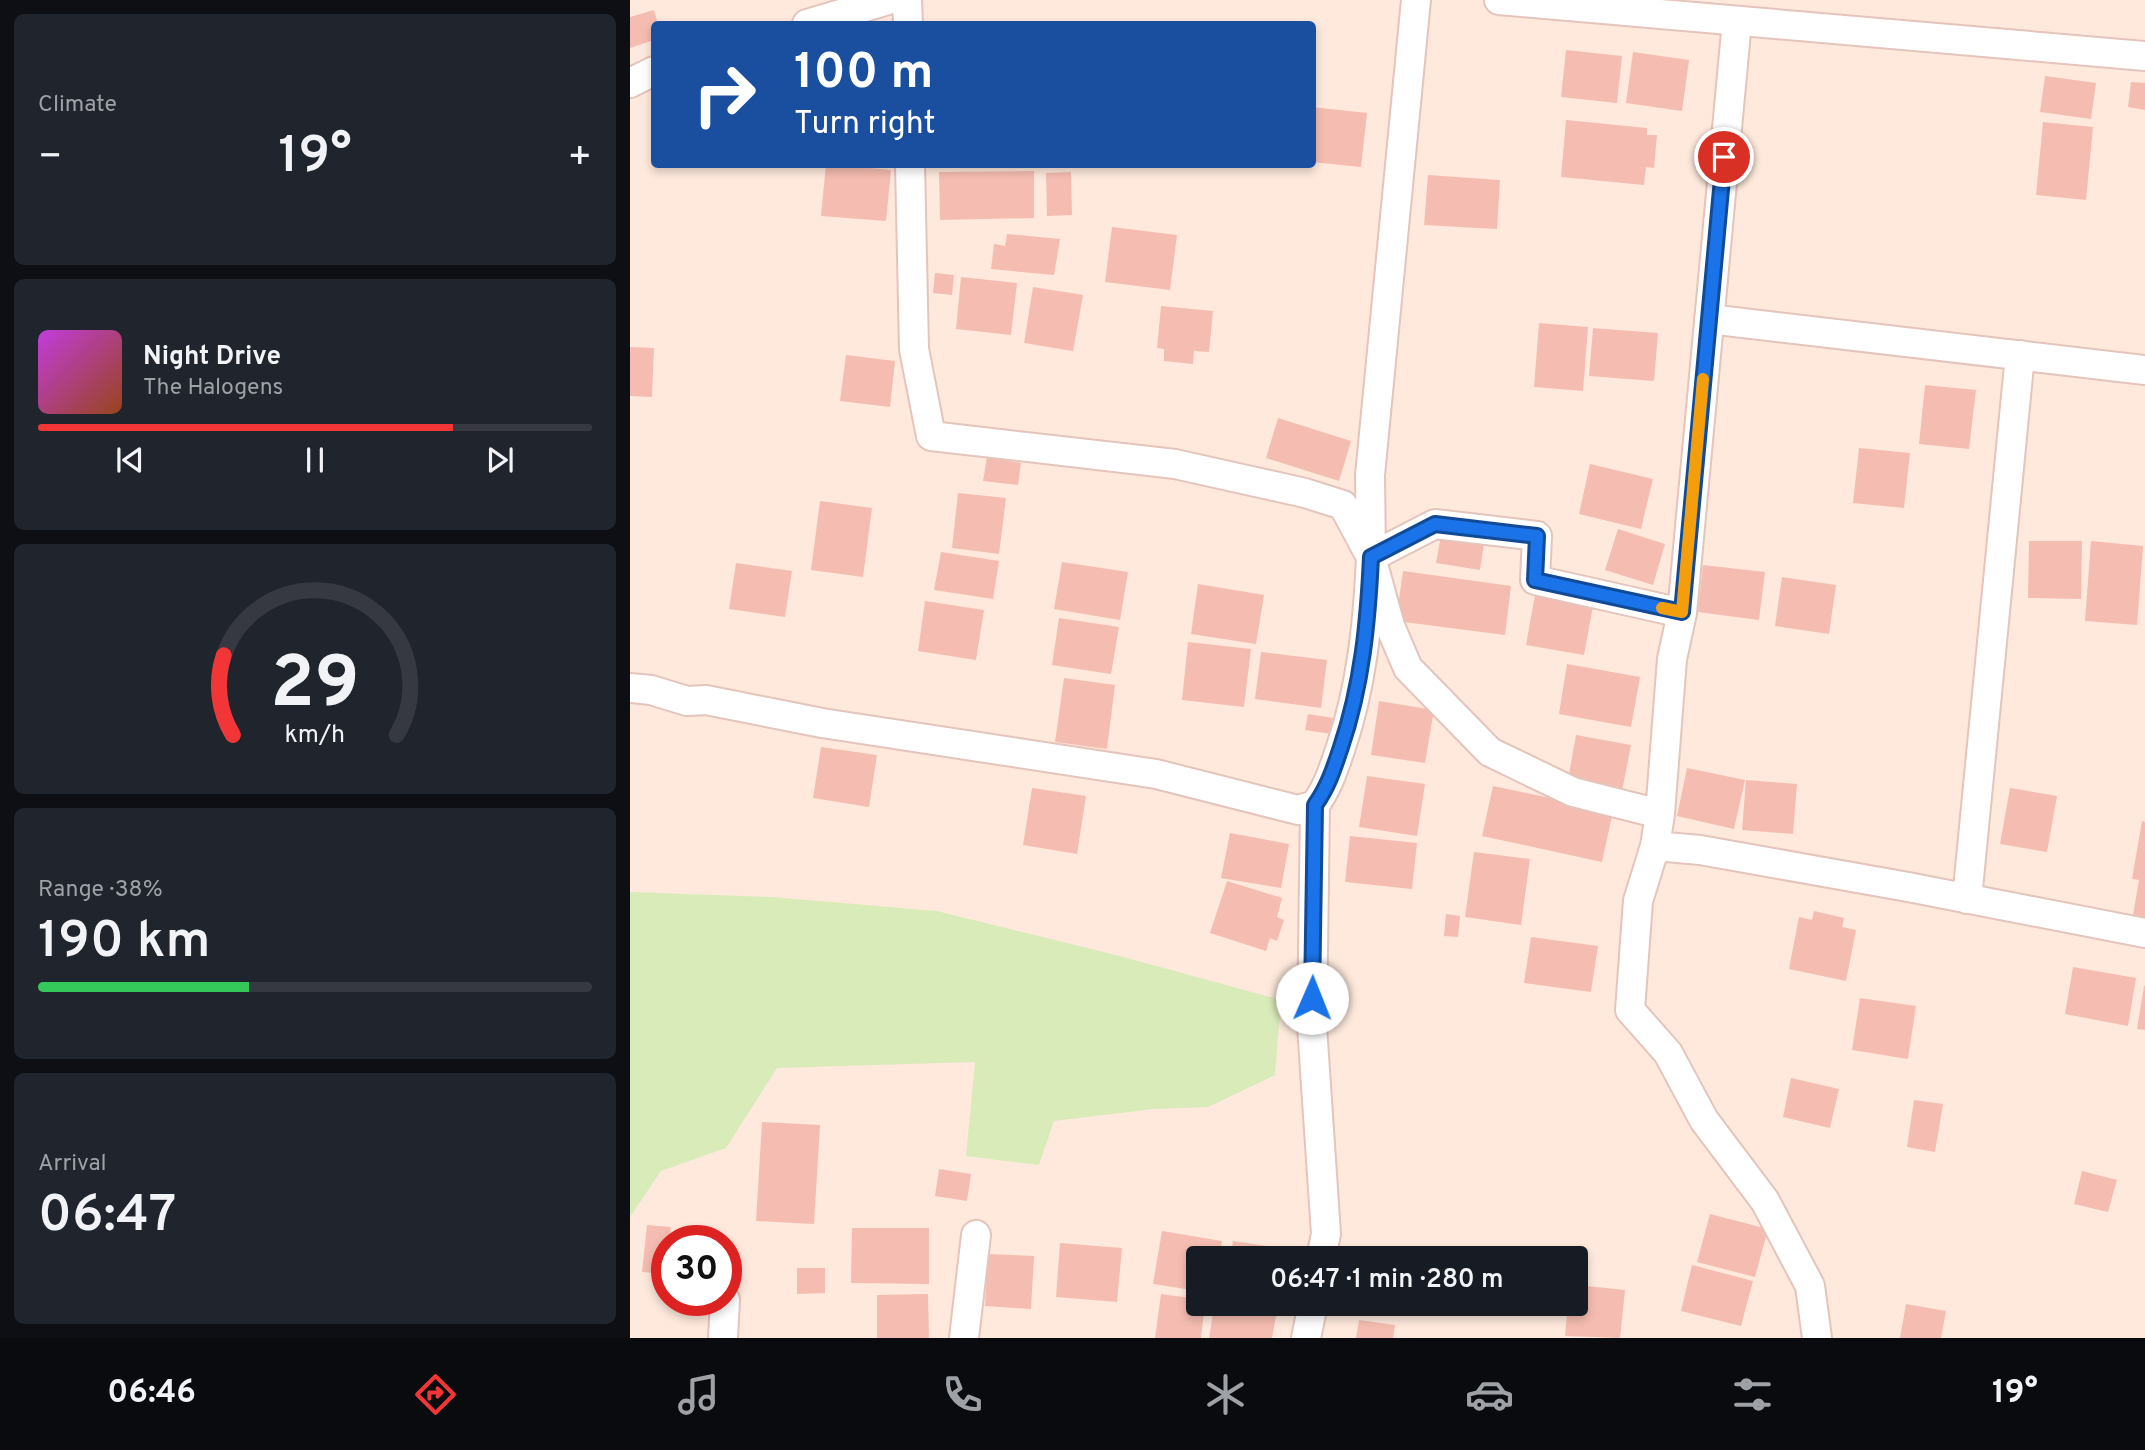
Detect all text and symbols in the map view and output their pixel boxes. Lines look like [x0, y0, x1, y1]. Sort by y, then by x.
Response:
text: 100 m [794, 44, 933, 106]
icon: right [679, 49, 770, 140]
text: Climate [38, 91, 117, 120]
text: Turn right [794, 105, 936, 145]
text: 19° [278, 125, 352, 191]
pin [1694, 127, 1754, 187]
text: − [38, 134, 63, 183]
text: + [567, 134, 592, 183]
icon: arrive [1705, 138, 1743, 176]
text: Night Drive [143, 341, 281, 374]
text: The Halogens [143, 374, 283, 403]
icon: previous [111, 441, 149, 479]
icon: pause [296, 441, 334, 479]
icon: next [481, 441, 519, 479]
text: 29 [270, 641, 360, 733]
text: km/h [285, 720, 345, 752]
text: Range · 38% [38, 876, 163, 905]
text: 190 km [38, 910, 210, 976]
position arrow [1275, 961, 1349, 1035]
text: Arrival [38, 1150, 107, 1179]
text: 06:47 [38, 1184, 176, 1250]
speed limit sign: 30 [651, 1225, 742, 1316]
text: 06:47 · 1 min · 280 m [1270, 1264, 1504, 1297]
icon: directions [411, 1370, 460, 1419]
icon: music [674, 1370, 723, 1419]
icon: phone [938, 1370, 987, 1419]
icon: climate [1201, 1370, 1250, 1419]
icon: car [1465, 1370, 1514, 1419]
icon: filters [1728, 1370, 1777, 1419]
text: 06:46 [107, 1374, 196, 1414]
text: 19° [1992, 1374, 2038, 1414]

